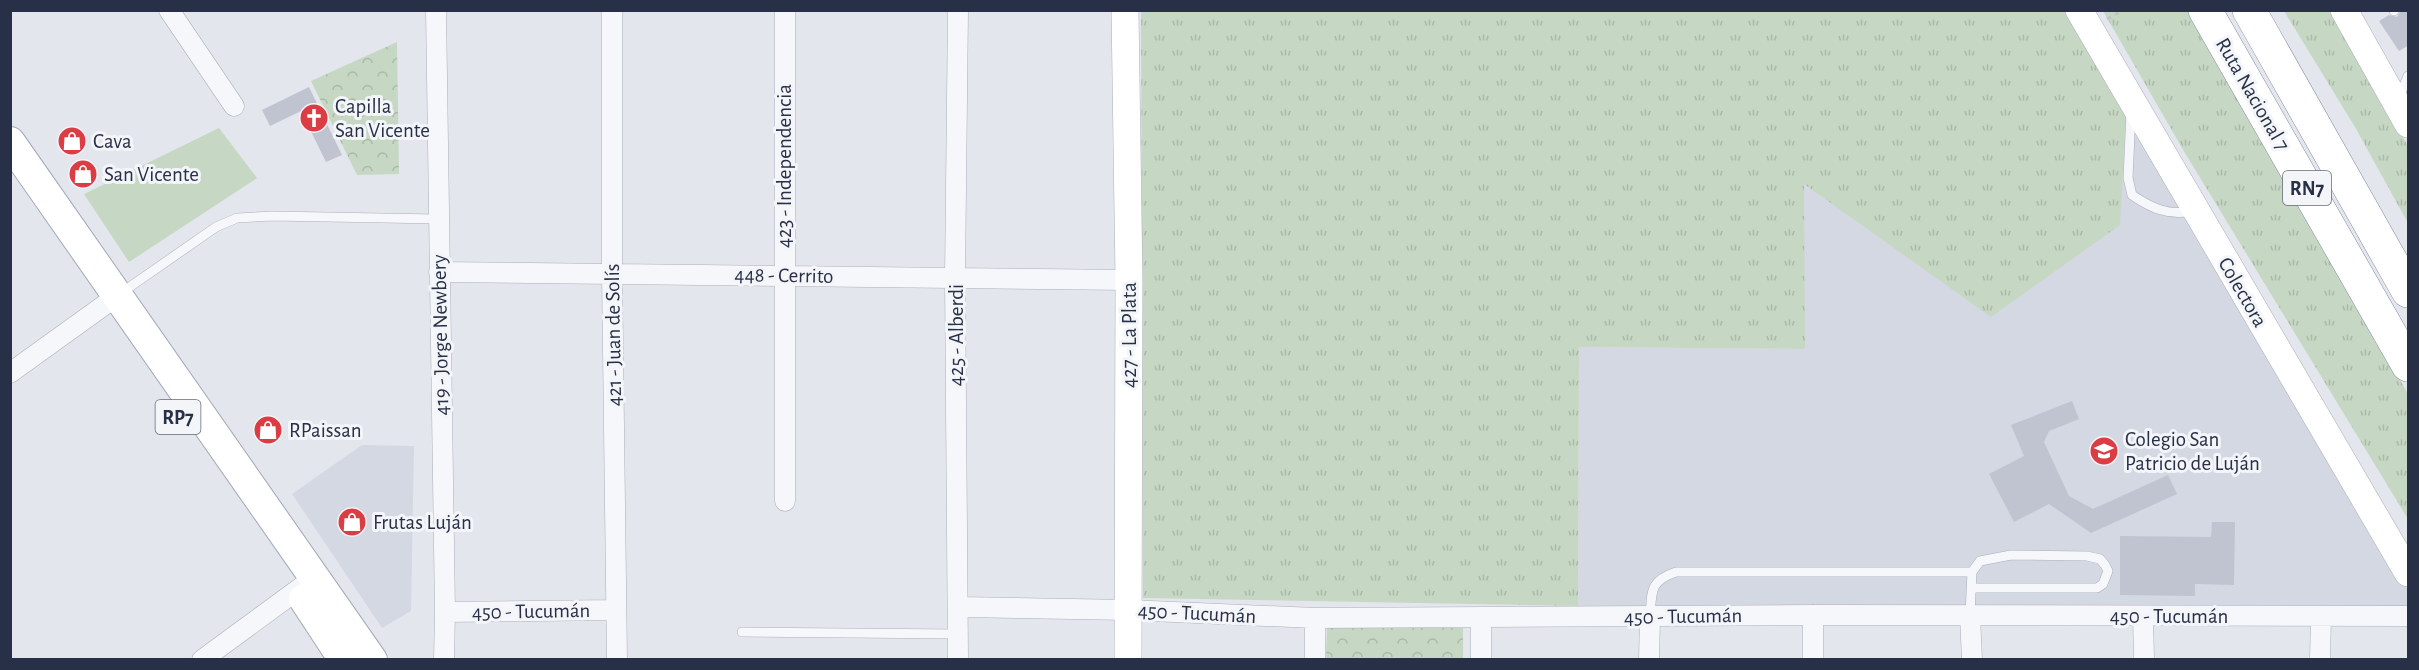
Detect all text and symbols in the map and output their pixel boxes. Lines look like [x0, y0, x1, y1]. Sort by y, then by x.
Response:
street label: Ruta Nacional 7 [2212, 34, 2293, 155]
street label: 423 - Independencia [774, 84, 795, 248]
place label: Capilla San Vicente [335, 96, 430, 141]
church icon: Capilla San Vicente [298, 102, 330, 134]
shop icon: Cava [56, 125, 88, 157]
place label: Cava [93, 131, 132, 152]
shop icon: San Vicente [67, 158, 99, 190]
place label: San Vicente [104, 164, 199, 185]
road number: RN7 [2283, 171, 2331, 205]
street label: 419 - Jorge Newbery [429, 254, 452, 416]
street label: Colectora [2214, 254, 2271, 331]
street label: 421 - Juan de Solís [602, 263, 625, 407]
street label: 448 - Cerrito [734, 264, 834, 287]
street label: 427 - La Plata [1119, 282, 1140, 388]
street label: 425 - Alberdi [946, 284, 967, 386]
road number: RP7 [156, 400, 201, 434]
shop icon: RPaissan [252, 414, 284, 446]
place label: RPaissan [289, 420, 362, 441]
place label: Colegio San Patricio de Luján [2125, 429, 2260, 474]
school or university icon: Colegio San Patricio de Luján [2088, 435, 2120, 467]
shop icon: Frutas Luján [336, 506, 368, 538]
place label: Frutas Luján [373, 512, 472, 533]
street label: 450 - Tucumán [472, 600, 590, 623]
street label: 450 - Tucumán [1137, 600, 1257, 627]
street label: 450 - Tucumán [1624, 605, 1742, 628]
street label: 450 - Tucumán [2110, 606, 2228, 627]

